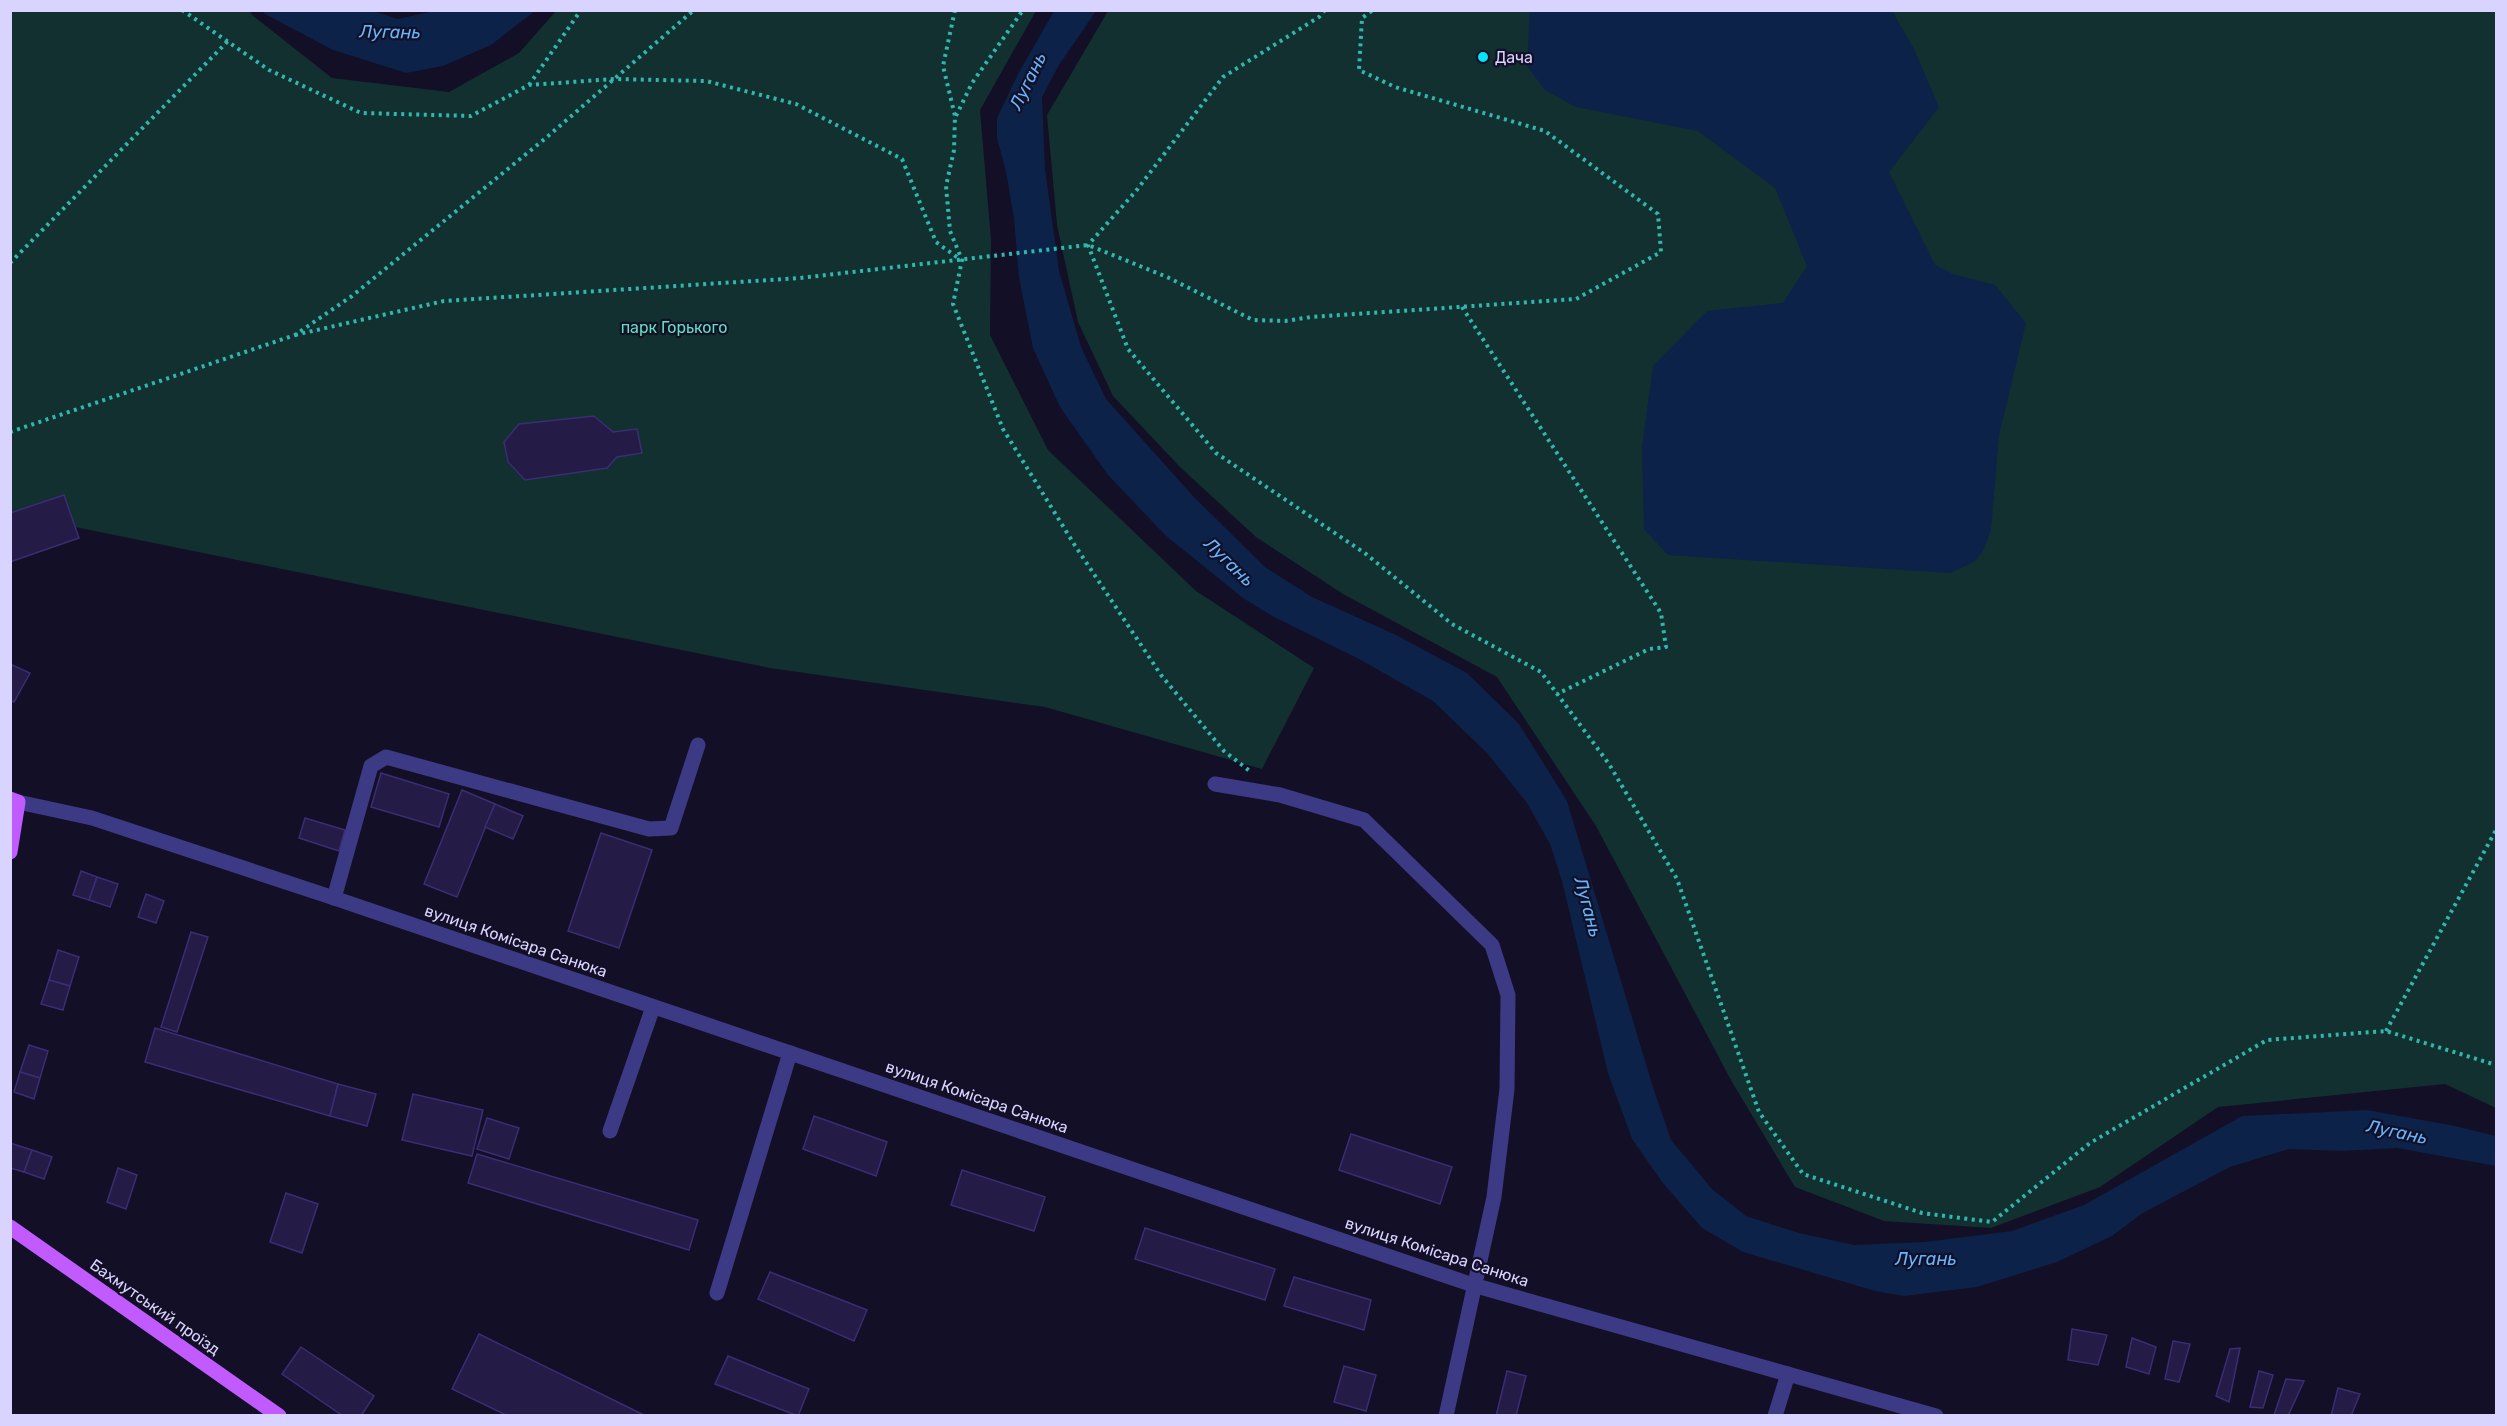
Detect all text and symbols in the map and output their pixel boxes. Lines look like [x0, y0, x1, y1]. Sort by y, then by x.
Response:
water label: Лугань [358, 20, 421, 44]
place label: Дача [1495, 48, 1533, 67]
water label: Лугань [1004, 49, 1051, 114]
marker: Дача [1476, 50, 1490, 64]
park label: парк Горького [621, 318, 727, 337]
water label: Лугань [1199, 532, 1259, 591]
water label: Лугань [1569, 874, 1606, 939]
street label: вулиця Комісара Санюка [422, 901, 610, 981]
street label: вулиця Комісара Санюка [883, 1057, 1071, 1137]
water label: Лугань [2364, 1115, 2429, 1149]
street label: вулиця Комісара Санюка [1343, 1213, 1531, 1291]
water label: Лугань [1895, 1248, 1956, 1270]
street label: Бахмутський проїзд [86, 1255, 224, 1359]

